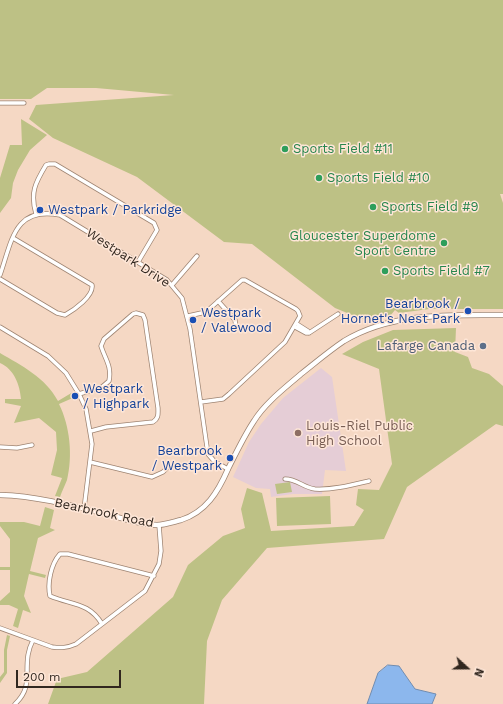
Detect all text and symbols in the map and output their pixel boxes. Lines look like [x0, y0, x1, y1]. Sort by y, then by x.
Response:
place label: Sports Field #11 [293, 141, 393, 157]
marker: Sports Field #11 [280, 144, 290, 154]
place label: Sports Field #10 [327, 170, 430, 186]
marker: Sports Field #10 [314, 173, 324, 183]
place label: Sports Field #9 [381, 199, 479, 215]
place label: Westpark / Parkridge [48, 202, 182, 218]
marker: Sports Field #9 [368, 202, 378, 212]
marker: Westpark / Parkridge [35, 205, 45, 215]
street label: Westpark Drive [83, 225, 173, 291]
place label: Gloucester Superdome Sport Centre [290, 228, 436, 259]
marker: Gloucester Superdome Sport Centre [439, 238, 449, 248]
place label: Sports Field #7 [393, 263, 490, 279]
marker: Sports Field #7 [380, 266, 390, 276]
place label: Bearbrook / Hornet's Nest Park [341, 296, 460, 327]
place label: Westpark / Valewood [201, 305, 272, 336]
marker: Bearbrook / Hornet's Nest Park [463, 306, 473, 316]
marker: Westpark / Valewood [188, 315, 198, 325]
place label: Lafarge Canada [377, 338, 475, 354]
marker: Lafarge Canada [478, 341, 488, 351]
place label: Westpark / Highpark [83, 381, 149, 412]
marker: Westpark / Highpark [70, 391, 80, 401]
place label: Louis-Riel Public High School [306, 418, 413, 449]
marker: Louis-Riel Public High School [293, 428, 303, 438]
place label: Bearbrook / Westpark [152, 443, 222, 474]
marker: Bearbrook / Westpark [225, 453, 235, 463]
street label: Bearbrook Road [53, 495, 155, 531]
north arrow [447, 648, 487, 688]
scale bar [18, 662, 123, 688]
text: N [471, 666, 486, 679]
text: 200 m [23, 670, 60, 684]

